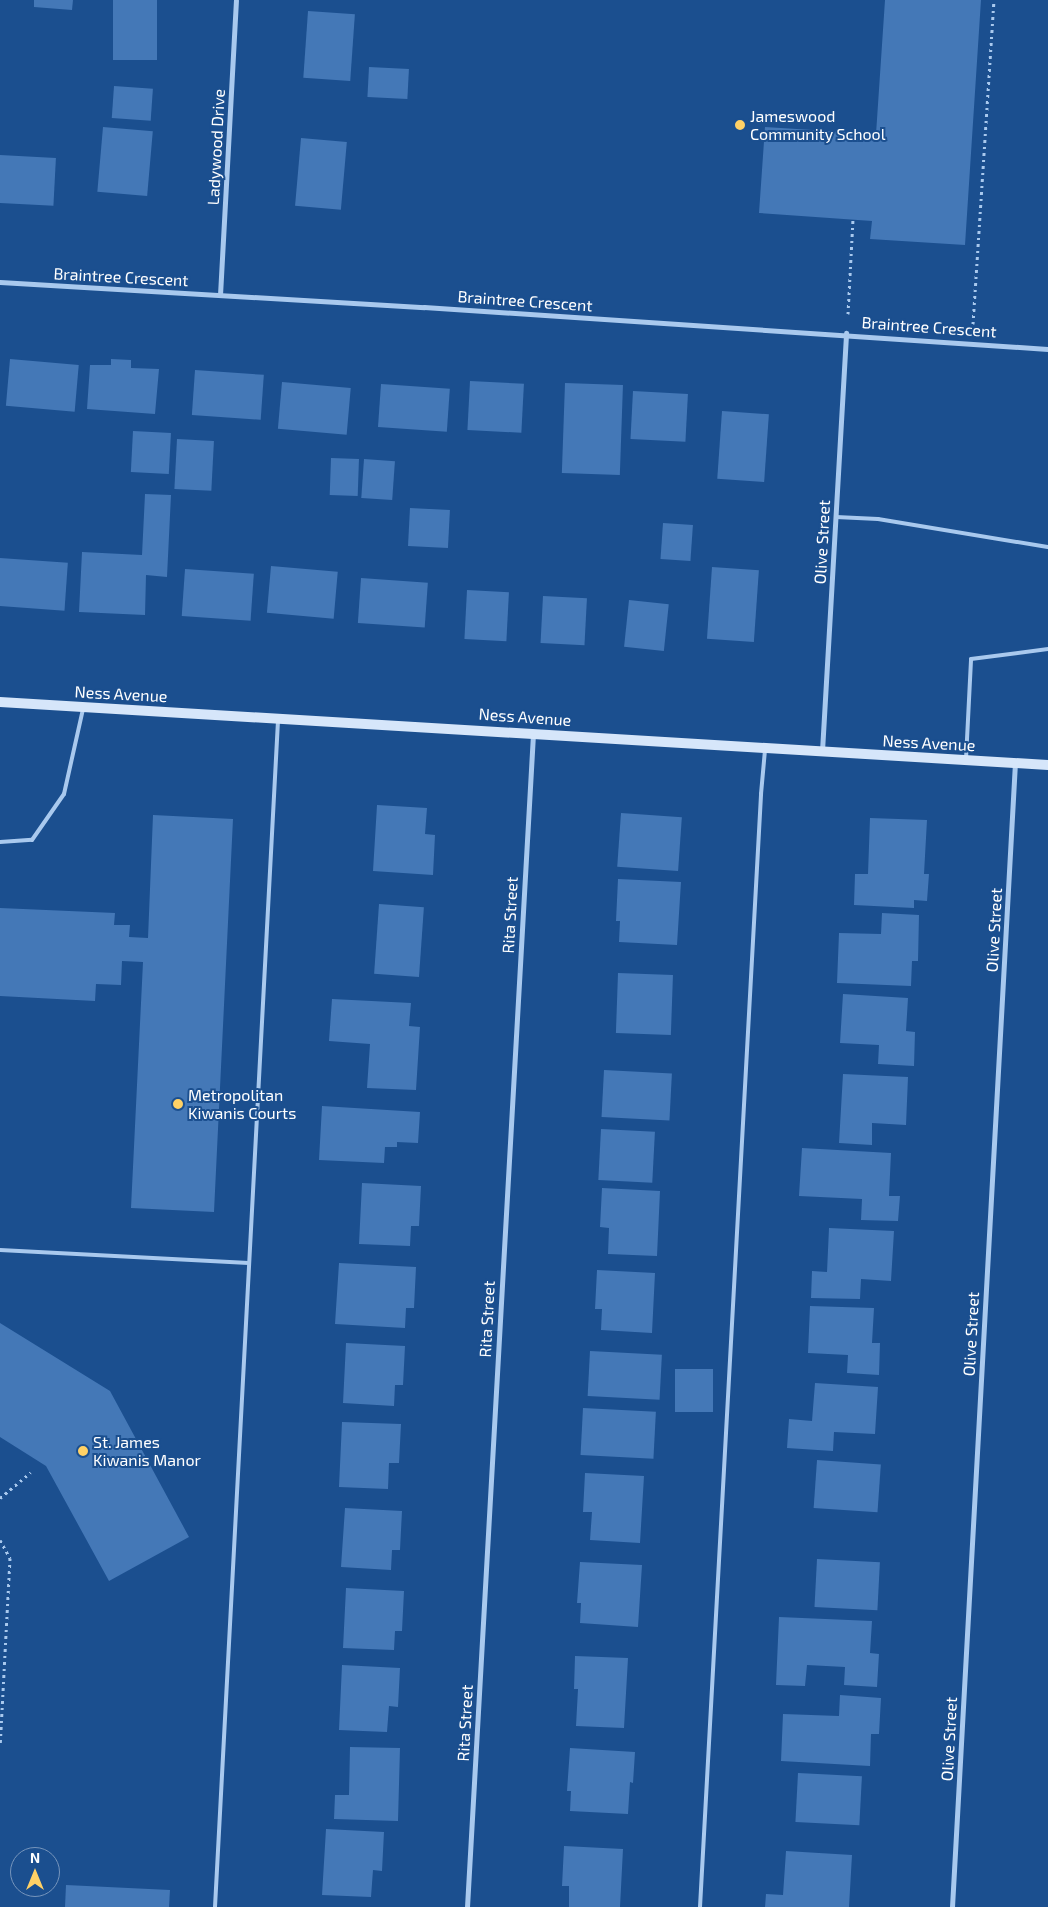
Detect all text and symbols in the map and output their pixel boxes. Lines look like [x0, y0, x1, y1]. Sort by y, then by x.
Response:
street label: Ladywood Drive [203, 88, 229, 206]
place label: Jameswood Community School [750, 106, 886, 144]
marker: Jameswood Community School [734, 119, 746, 131]
street label: Braintree Crescent [53, 264, 189, 290]
street label: Braintree Crescent [457, 287, 593, 315]
street label: Braintree Crescent [861, 313, 997, 341]
street label: Olive Street [810, 499, 834, 585]
street label: Ness Avenue [74, 682, 168, 706]
street label: Ness Avenue [478, 704, 572, 730]
street label: Ness Avenue [882, 731, 976, 755]
street label: Rita Street [498, 876, 522, 954]
street label: Olive Street [982, 887, 1006, 973]
place label: Metropolitan Kiwanis Courts [188, 1085, 296, 1123]
marker: Metropolitan Kiwanis Courts [172, 1098, 184, 1110]
street label: Rita Street [475, 1280, 499, 1358]
street label: Olive Street [959, 1291, 983, 1377]
place label: St. James Kiwanis Manor [93, 1432, 201, 1470]
marker: St. James Kiwanis Manor [77, 1445, 89, 1457]
street label: Rita Street [453, 1684, 477, 1762]
street label: Olive Street [937, 1696, 961, 1782]
north arrow [10, 1847, 60, 1897]
text: N [30, 1849, 40, 1866]

